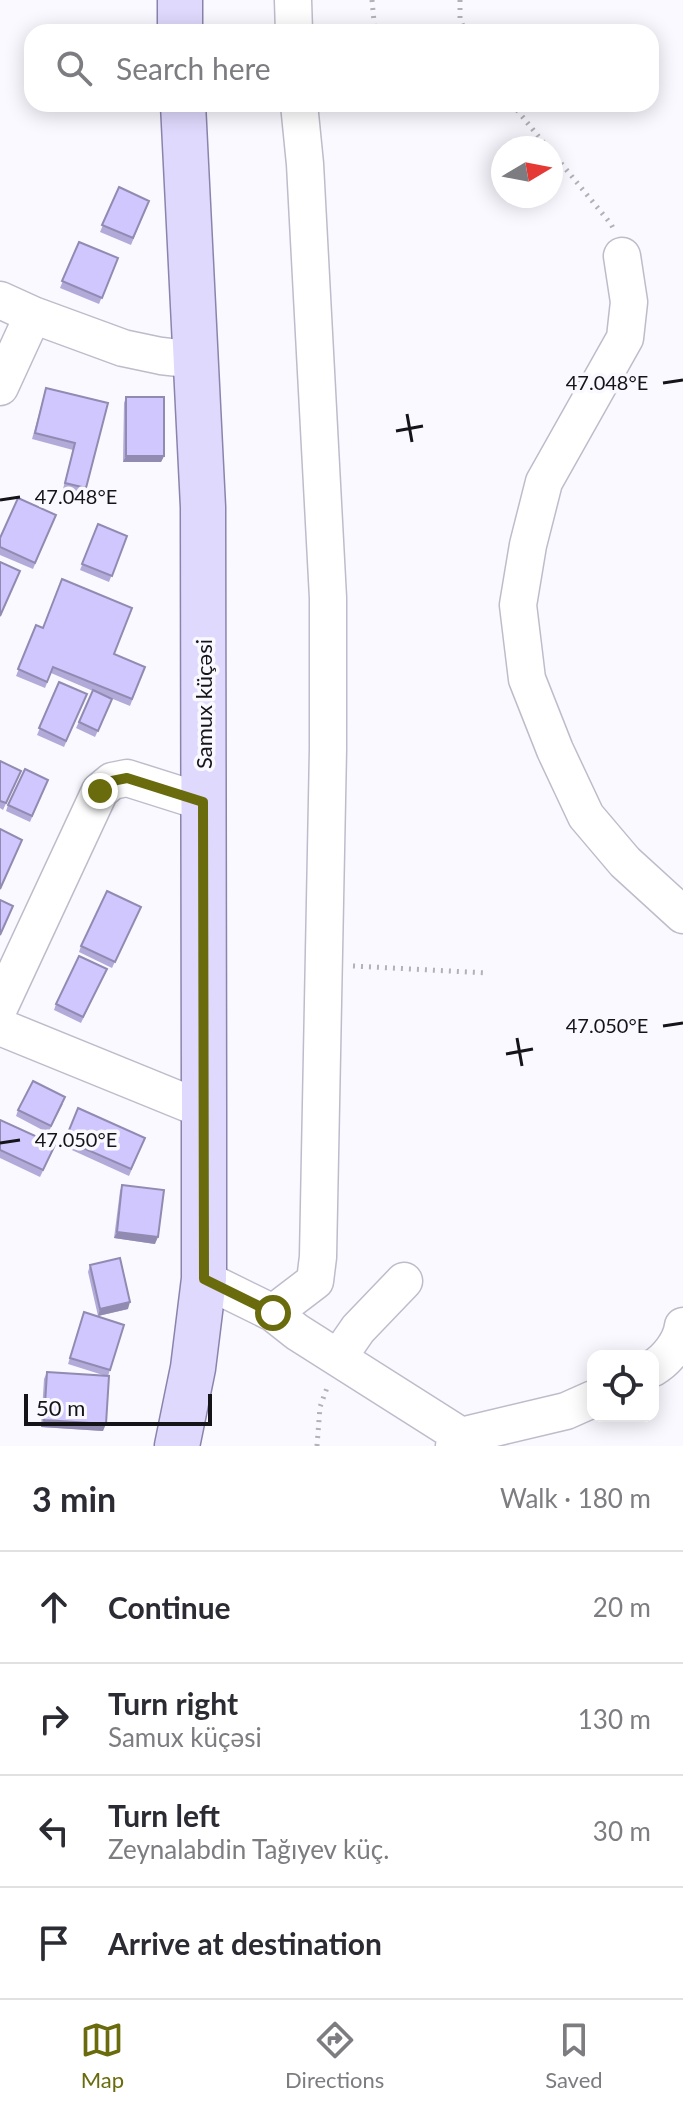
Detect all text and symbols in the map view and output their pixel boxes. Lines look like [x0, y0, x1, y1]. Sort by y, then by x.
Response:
search box [24, 24, 659, 112]
icon: search [52, 46, 96, 90]
text: Search here [116, 50, 271, 86]
north arrow [491, 136, 563, 208]
text: 47.048°E [566, 370, 648, 394]
text: 47.048°E [35, 484, 117, 508]
street label: Samux küçəsi [190, 639, 217, 769]
route end [82, 773, 118, 809]
text: 47.050°E [566, 1013, 648, 1037]
text: 47.050°E [35, 1127, 117, 1151]
route start [255, 1295, 291, 1331]
map controls [587, 1350, 659, 1422]
button: locate [587, 1350, 659, 1422]
scale bar [24, 1390, 212, 1426]
text: 50 m [36, 1394, 85, 1421]
text: 3 min [32, 1478, 116, 1519]
text: Walk · 180 m [500, 1482, 651, 1514]
icon: ahead [32, 1585, 76, 1629]
text: Continue [108, 1589, 231, 1625]
text: 20 m [593, 1591, 651, 1623]
text: Turn right [108, 1685, 238, 1721]
icon: right [32, 1697, 76, 1741]
text: 130 m [578, 1703, 651, 1735]
text: Samux küçəsi [108, 1721, 262, 1753]
text: Turn left [108, 1797, 220, 1833]
icon: left [32, 1809, 76, 1853]
text: 30 m [593, 1815, 651, 1847]
text: Zeynalabdin Tağıyev küç. [108, 1833, 389, 1865]
icon: arrive [32, 1921, 76, 1965]
text: Arrive at destination [108, 1925, 382, 1961]
tab: Map [80, 2018, 124, 2093]
tab: Directions [285, 2018, 384, 2093]
tab: Saved [545, 2018, 603, 2093]

